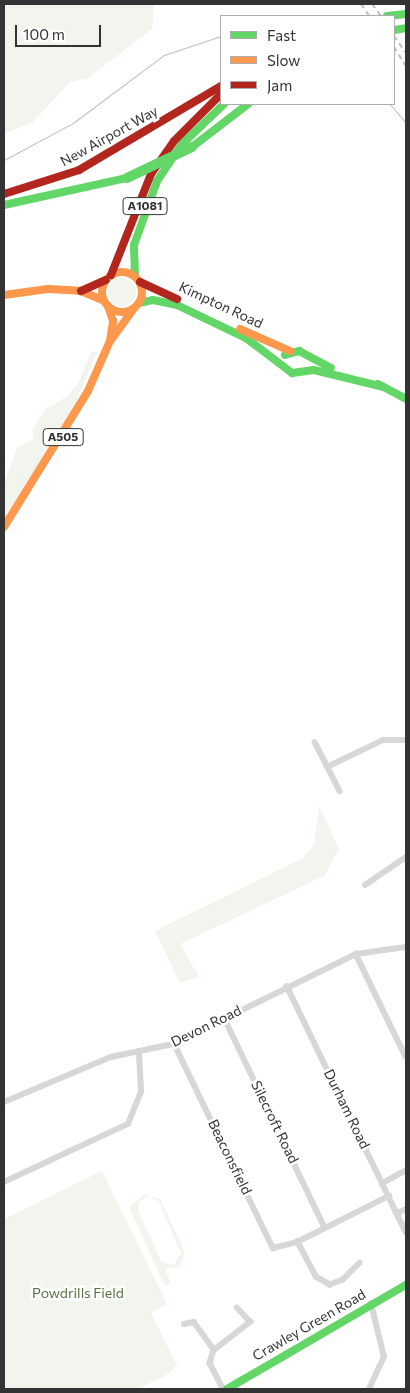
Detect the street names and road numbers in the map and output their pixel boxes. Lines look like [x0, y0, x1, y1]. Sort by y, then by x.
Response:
street label: New Airport Way [57, 102, 161, 170]
road number: A1081 [122, 197, 168, 216]
street label: Kimpton Road [176, 278, 266, 332]
road number: A505 [42, 428, 84, 447]
street label: Devon Road [168, 1002, 244, 1050]
street label: Durham Road [320, 1066, 374, 1152]
street label: Silecroft Road [248, 1078, 302, 1166]
street label: Beaconsfield [205, 1117, 255, 1197]
street label: Crawley Green Road [249, 1286, 369, 1364]

